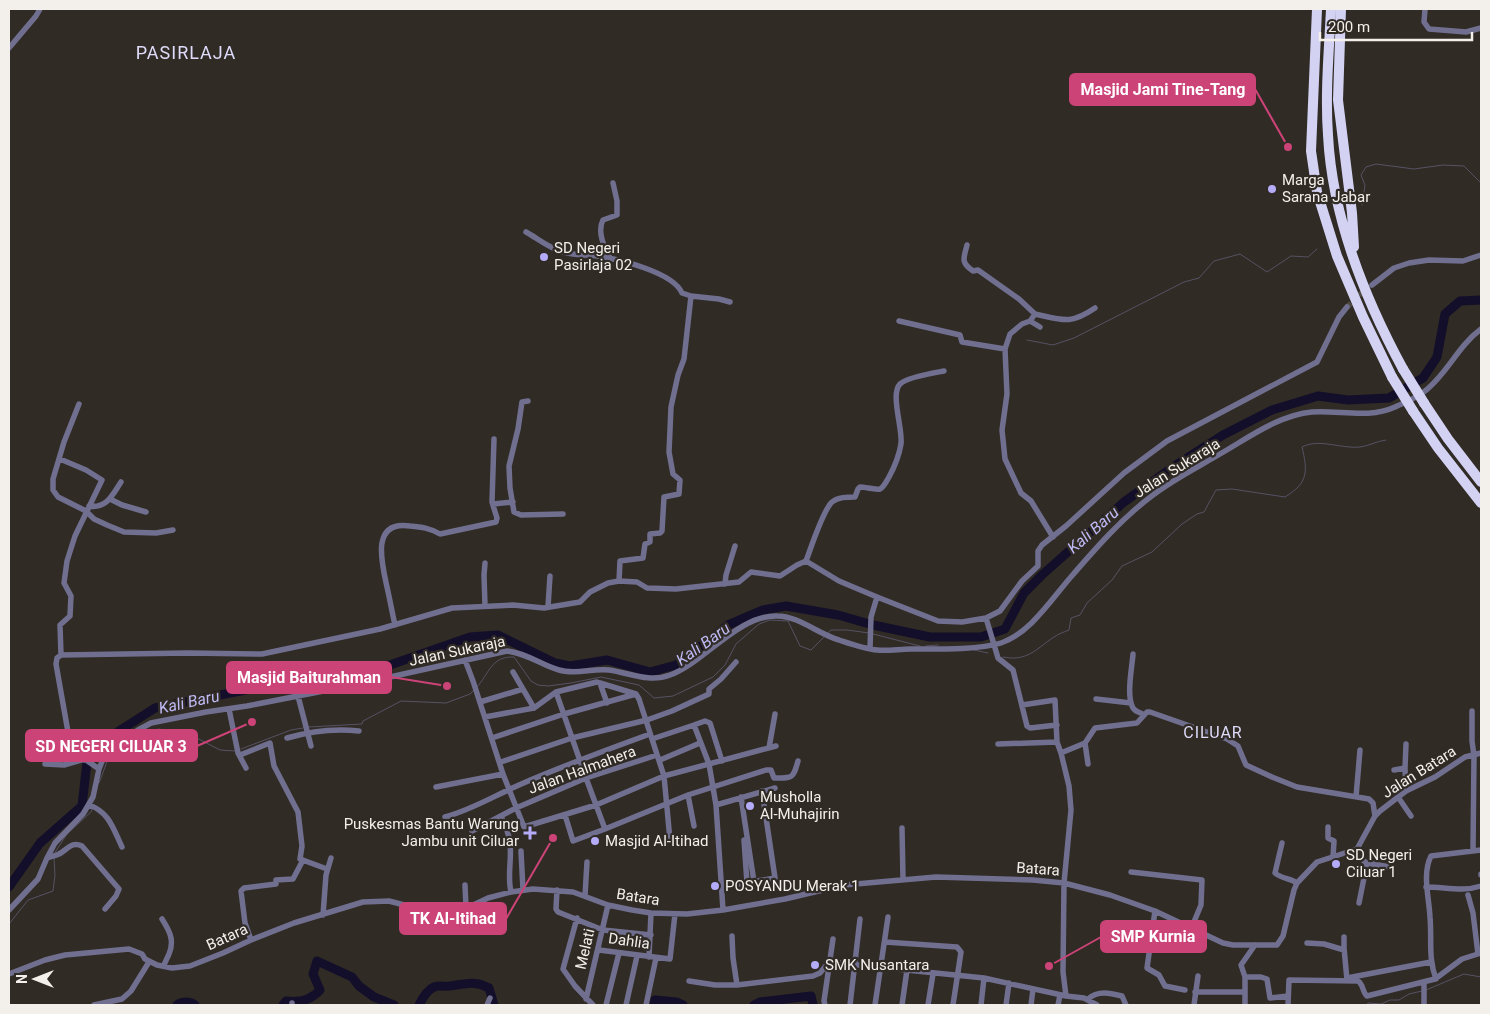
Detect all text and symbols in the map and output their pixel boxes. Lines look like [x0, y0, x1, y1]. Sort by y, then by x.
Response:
scale bar [1320, 10, 1472, 42]
text: 200 m [1328, 18, 1370, 36]
district label: PASIRLAJA [136, 42, 236, 63]
callout: Masjid Jami Tine-Tang [1070, 74, 1255, 105]
text: Masjid Jami Tine-Tang [1081, 80, 1245, 99]
place label: Marga Sarana Jabar [1282, 171, 1370, 206]
marker: Marga Sarana Jabar [1266, 183, 1278, 195]
place label: SD Negeri Pasirlaja 02 [554, 239, 632, 274]
marker: SD Negeri Pasirlaja 02 [538, 251, 550, 263]
street label: Jalan Sukaraja [1131, 434, 1223, 502]
water label: Kali Baru [1064, 502, 1123, 557]
water label: Kali Baru [672, 618, 734, 669]
street label: Jalan Sukaraja [407, 632, 507, 670]
callout: Masjid Baiturahman [227, 662, 391, 693]
text: Masjid Baiturahman [237, 668, 381, 687]
water label: Kali Baru [157, 686, 222, 718]
district label: CILUAR [1183, 723, 1243, 742]
callout: SD NEGERI CILUAR 3 [26, 730, 197, 761]
text: SD NEGERI CILUAR 3 [35, 737, 187, 756]
street label: Jalan Halmahera [526, 742, 638, 798]
street label: Jalan Batara [1379, 742, 1459, 802]
place label: Musholla Al-Muhajirin [760, 788, 840, 823]
marker: Musholla Al-Muhajirin [744, 800, 756, 812]
place label: Puskesmas Bantu Warung Jambu unit Ciluar [344, 815, 519, 850]
marker: Puskesmas Bantu Warung Jambu unit Ciluar [523, 826, 537, 840]
place label: Masjid Al-Itihad [605, 832, 709, 850]
marker: Masjid Al-Itihad [589, 835, 601, 847]
place label: SD Negeri Ciluar 1 [1346, 846, 1412, 881]
marker: SD Negeri Ciluar 1 [1330, 858, 1342, 870]
street label: Batara [1016, 859, 1060, 879]
place label: POSYANDU Merak 1 [725, 877, 860, 895]
marker: POSYANDU Merak 1 [709, 880, 721, 892]
street label: Batara [615, 885, 661, 909]
callout: TK Al-Itihad [400, 903, 506, 934]
text: TK Al-Itihad [410, 909, 496, 928]
street label: Batara [203, 920, 251, 954]
callout: SMP Kurnia [1101, 921, 1206, 952]
street label: Melati [572, 927, 598, 971]
text: SMP Kurnia [1111, 927, 1196, 946]
street label: Dahlia [607, 929, 651, 953]
north arrow [10, 954, 60, 1004]
place label: SMK Nusantara [825, 956, 929, 974]
marker: SMK Nusantara [809, 959, 821, 971]
text: N [14, 974, 30, 984]

